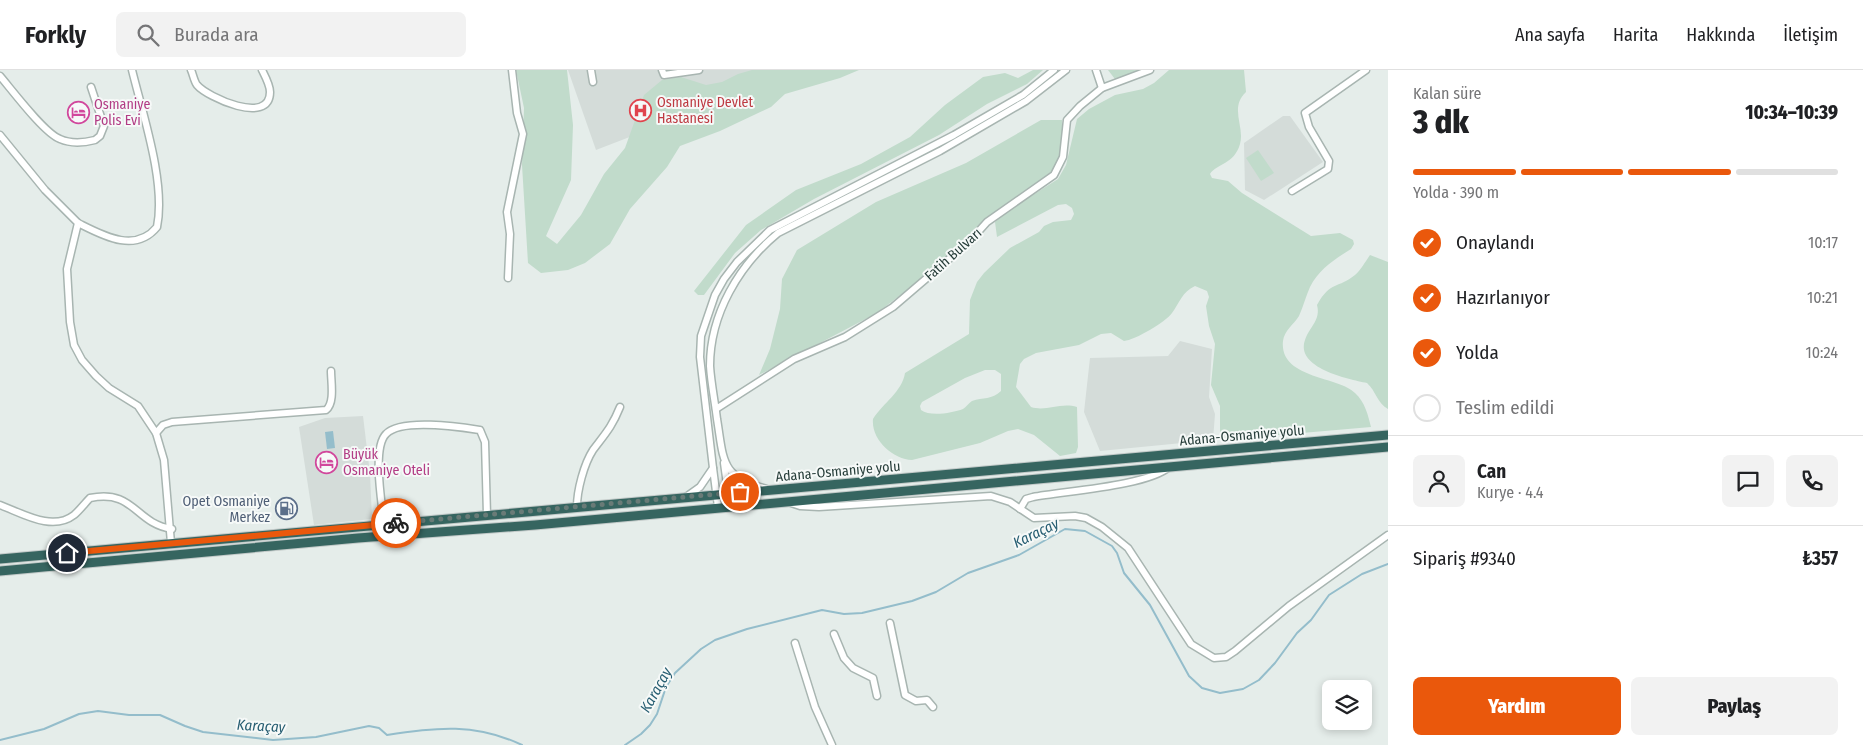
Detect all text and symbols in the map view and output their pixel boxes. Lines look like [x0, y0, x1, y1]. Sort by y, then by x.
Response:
search box [116, 12, 466, 57]
text: Forkly [25, 21, 86, 49]
icon: search [134, 21, 162, 49]
text: Burada ara [174, 23, 259, 46]
text: Ana sayfa [1515, 24, 1585, 46]
text: Harita [1613, 24, 1658, 46]
text: Hakkında [1686, 24, 1755, 46]
text: İletişim [1783, 24, 1838, 46]
text: Kalan süre [1413, 84, 1481, 103]
place label: Osmaniye Devlet Hastanesi [657, 94, 753, 127]
place label: Osmaniye Polis Evi [94, 96, 150, 129]
hospital icon: Osmaniye Devlet Hastanesi [629, 98, 653, 122]
hotel icon: Osmaniye Polis Evi [66, 100, 90, 124]
text: 10:34–10:39 [1745, 101, 1838, 124]
text: 3 dk [1413, 103, 1469, 141]
text: Yolda · 390 m [1413, 183, 1499, 202]
street label: Fatih Bulvarı [921, 224, 985, 284]
icon: check [1413, 229, 1441, 257]
text: Onaylandı [1456, 231, 1535, 254]
text: 10:17 [1808, 233, 1838, 252]
icon: check [1413, 284, 1441, 312]
text: Hazırlanıyor [1456, 286, 1550, 309]
text: 10:21 [1807, 288, 1838, 307]
icon: check [1413, 339, 1441, 367]
text: Yolda [1456, 341, 1499, 364]
text: 10:24 [1806, 343, 1838, 362]
text: Teslim edildi [1456, 396, 1554, 419]
street label: Adana-Osmaniye yolu [1179, 422, 1305, 449]
place label: Büyük Osmaniye Oteli [343, 446, 430, 479]
hotel icon: Büyük Osmaniye Oteli [315, 450, 339, 474]
button: person [1413, 455, 1465, 507]
button: chat [1722, 455, 1774, 507]
button: phone [1786, 455, 1838, 507]
street label: Adana-Osmaniye yolu [775, 458, 901, 485]
text: Can [1477, 460, 1506, 483]
pin [719, 471, 761, 513]
icon: bag [726, 478, 754, 506]
text: Kurye · 4.4 [1477, 483, 1544, 502]
place label: Opet Osmaniye Merkez [183, 493, 270, 526]
fuel station icon: Opet Osmaniye Merkez [274, 497, 298, 521]
courier [371, 498, 421, 548]
icon: bike [382, 509, 410, 537]
water label: Karaçay [1010, 514, 1063, 552]
pin [46, 532, 88, 574]
icon: home [53, 539, 81, 567]
text: Sipariş #9340 [1413, 547, 1516, 570]
text: ₺357 [1802, 547, 1838, 570]
water label: Karaçay [636, 663, 676, 716]
button: Yardım [1413, 677, 1621, 735]
button: Paylaş [1631, 677, 1838, 735]
map controls [1322, 680, 1372, 730]
button: layers [1322, 680, 1372, 730]
water label: Karaçay [236, 716, 287, 736]

